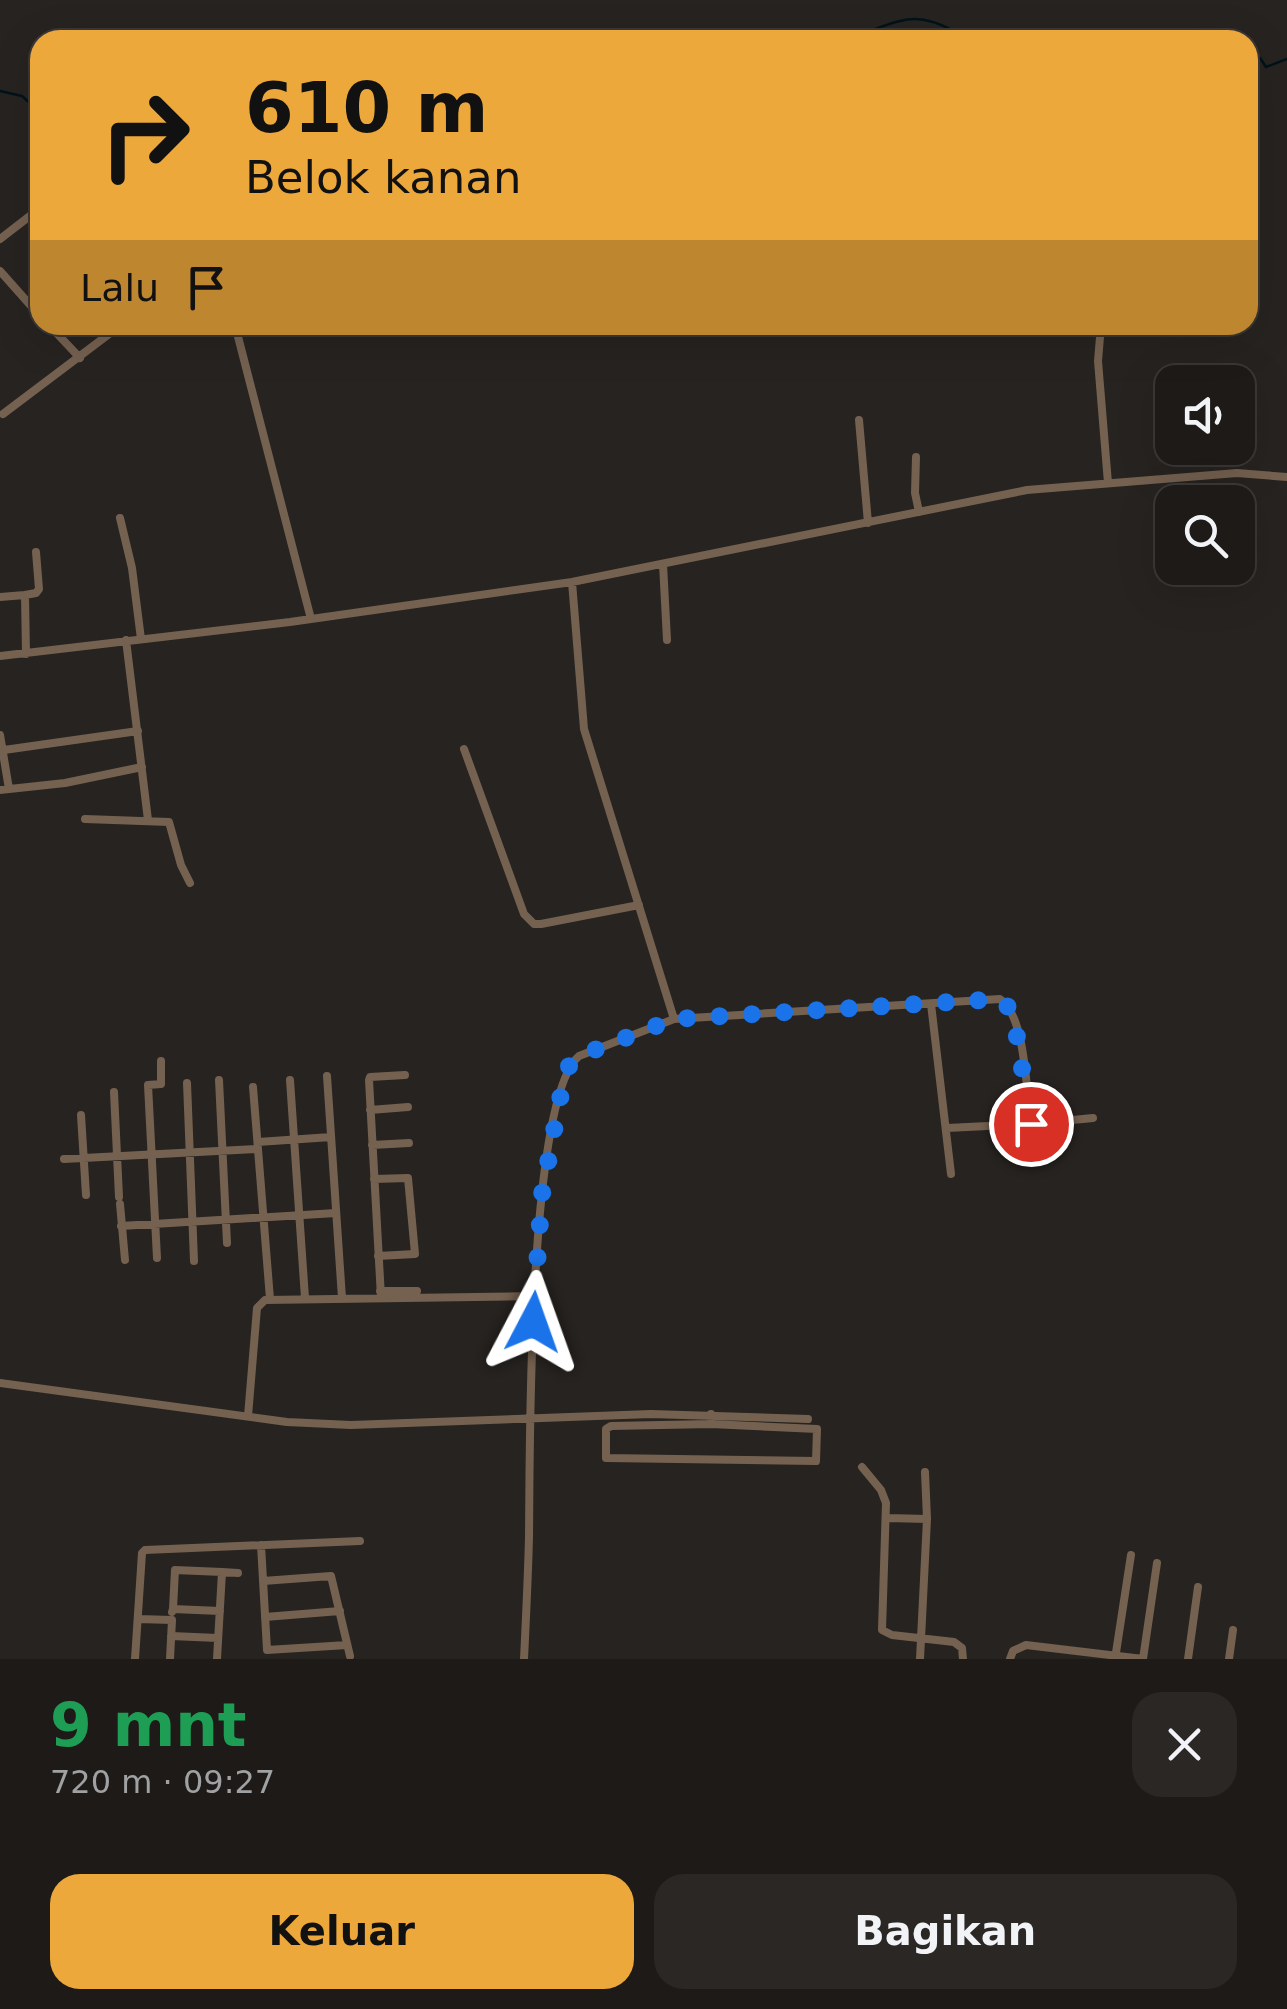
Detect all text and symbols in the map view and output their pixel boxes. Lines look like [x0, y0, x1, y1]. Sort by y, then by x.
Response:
text: 610 m [245, 67, 488, 149]
icon: right [80, 70, 210, 200]
text: Belok kanan [245, 151, 521, 204]
icon: arrive [179, 260, 234, 315]
text: Lalu [80, 266, 159, 310]
map controls [1155, 365, 1255, 585]
button: sound [1155, 365, 1255, 465]
button: search [1155, 485, 1255, 585]
pin [989, 1082, 1074, 1167]
icon: arrive [1004, 1097, 1059, 1152]
position arrow [481, 1270, 585, 1374]
text: 9 mnt [50, 1690, 247, 1760]
button: close [1132, 1692, 1237, 1797]
text: 720 m · 09:27 [50, 1763, 275, 1801]
button: Keluar [50, 1874, 634, 1989]
button: Bagikan [654, 1874, 1237, 1989]

